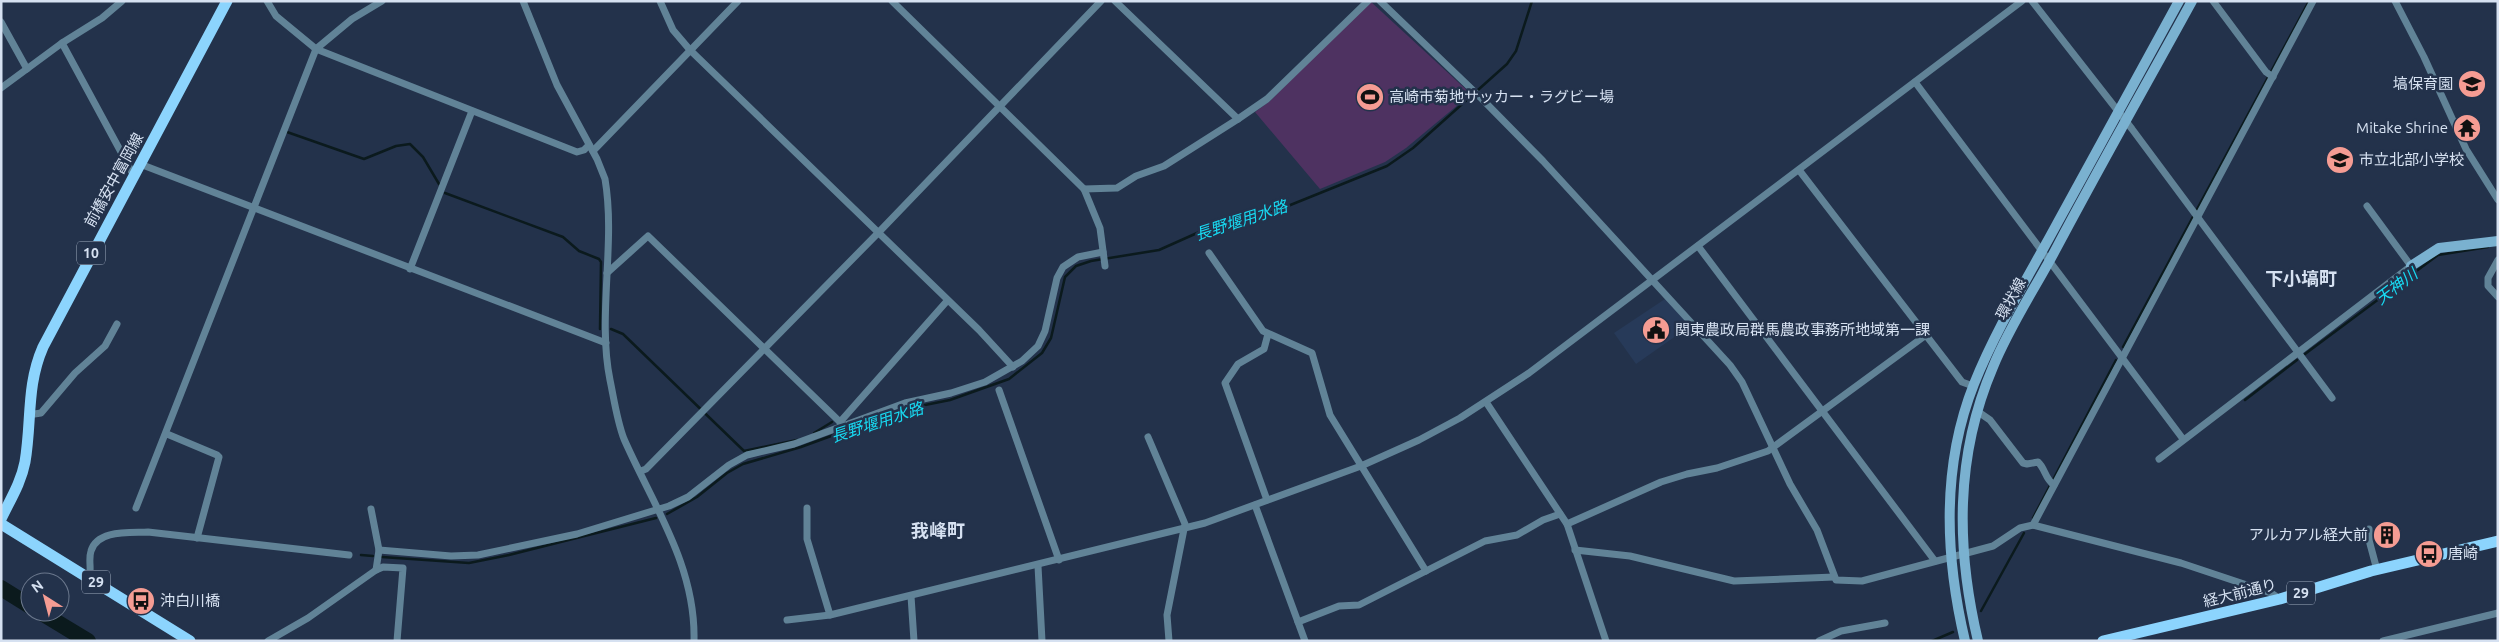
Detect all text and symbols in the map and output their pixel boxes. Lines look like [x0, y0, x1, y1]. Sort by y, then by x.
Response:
school or university icon: 塙保育園 [2457, 69, 2487, 99]
place label: 塙保育園 [2393, 75, 2453, 92]
sports icon: 高崎市菊地サッカー・ラグビー場 [1355, 82, 1385, 112]
place label: 高崎市菊地サッカー・ラグビー場 [1389, 88, 1614, 105]
temple icon: Mitake Shrine [2452, 113, 2482, 143]
place label: Mitake Shrine [2356, 119, 2448, 136]
street label: 前橋安中富岡線 [81, 130, 146, 230]
school or university icon: 市立北部小学校 [2325, 145, 2355, 175]
place label: 市立北部小学校 [2359, 151, 2464, 168]
water label: 長野堰用水路 [1193, 196, 1291, 243]
road number: 10 [77, 242, 105, 264]
water label: 天神川 [2371, 263, 2422, 308]
district label: 下小塙町 [2265, 268, 2337, 288]
street label: 環状線 [1992, 275, 2029, 323]
public building icon: 関東農政局群馬農政事務所地域第一課 [1641, 315, 1671, 345]
place label: 関東農政局群馬農政事務所地域第一課 [1675, 321, 1930, 338]
water label: 長野堰用水路 [829, 398, 927, 445]
district label: 我峰町 [911, 520, 965, 540]
building icon: アルカアル経大前 [2372, 520, 2402, 550]
place label: アルカアル経大前 [2249, 526, 2368, 543]
bus stop icon: 唐崎 [2414, 539, 2444, 569]
place label: 唐崎 [2448, 545, 2478, 562]
road number: 29 [82, 570, 110, 594]
north arrow [20, 572, 70, 622]
street label: 経大前通り [2201, 575, 2278, 610]
text: N [28, 577, 46, 596]
road number: 29 [2287, 582, 2315, 604]
bus stop icon: 沖白川橋 [126, 586, 156, 616]
place label: 沖白川橋 [160, 592, 220, 609]

